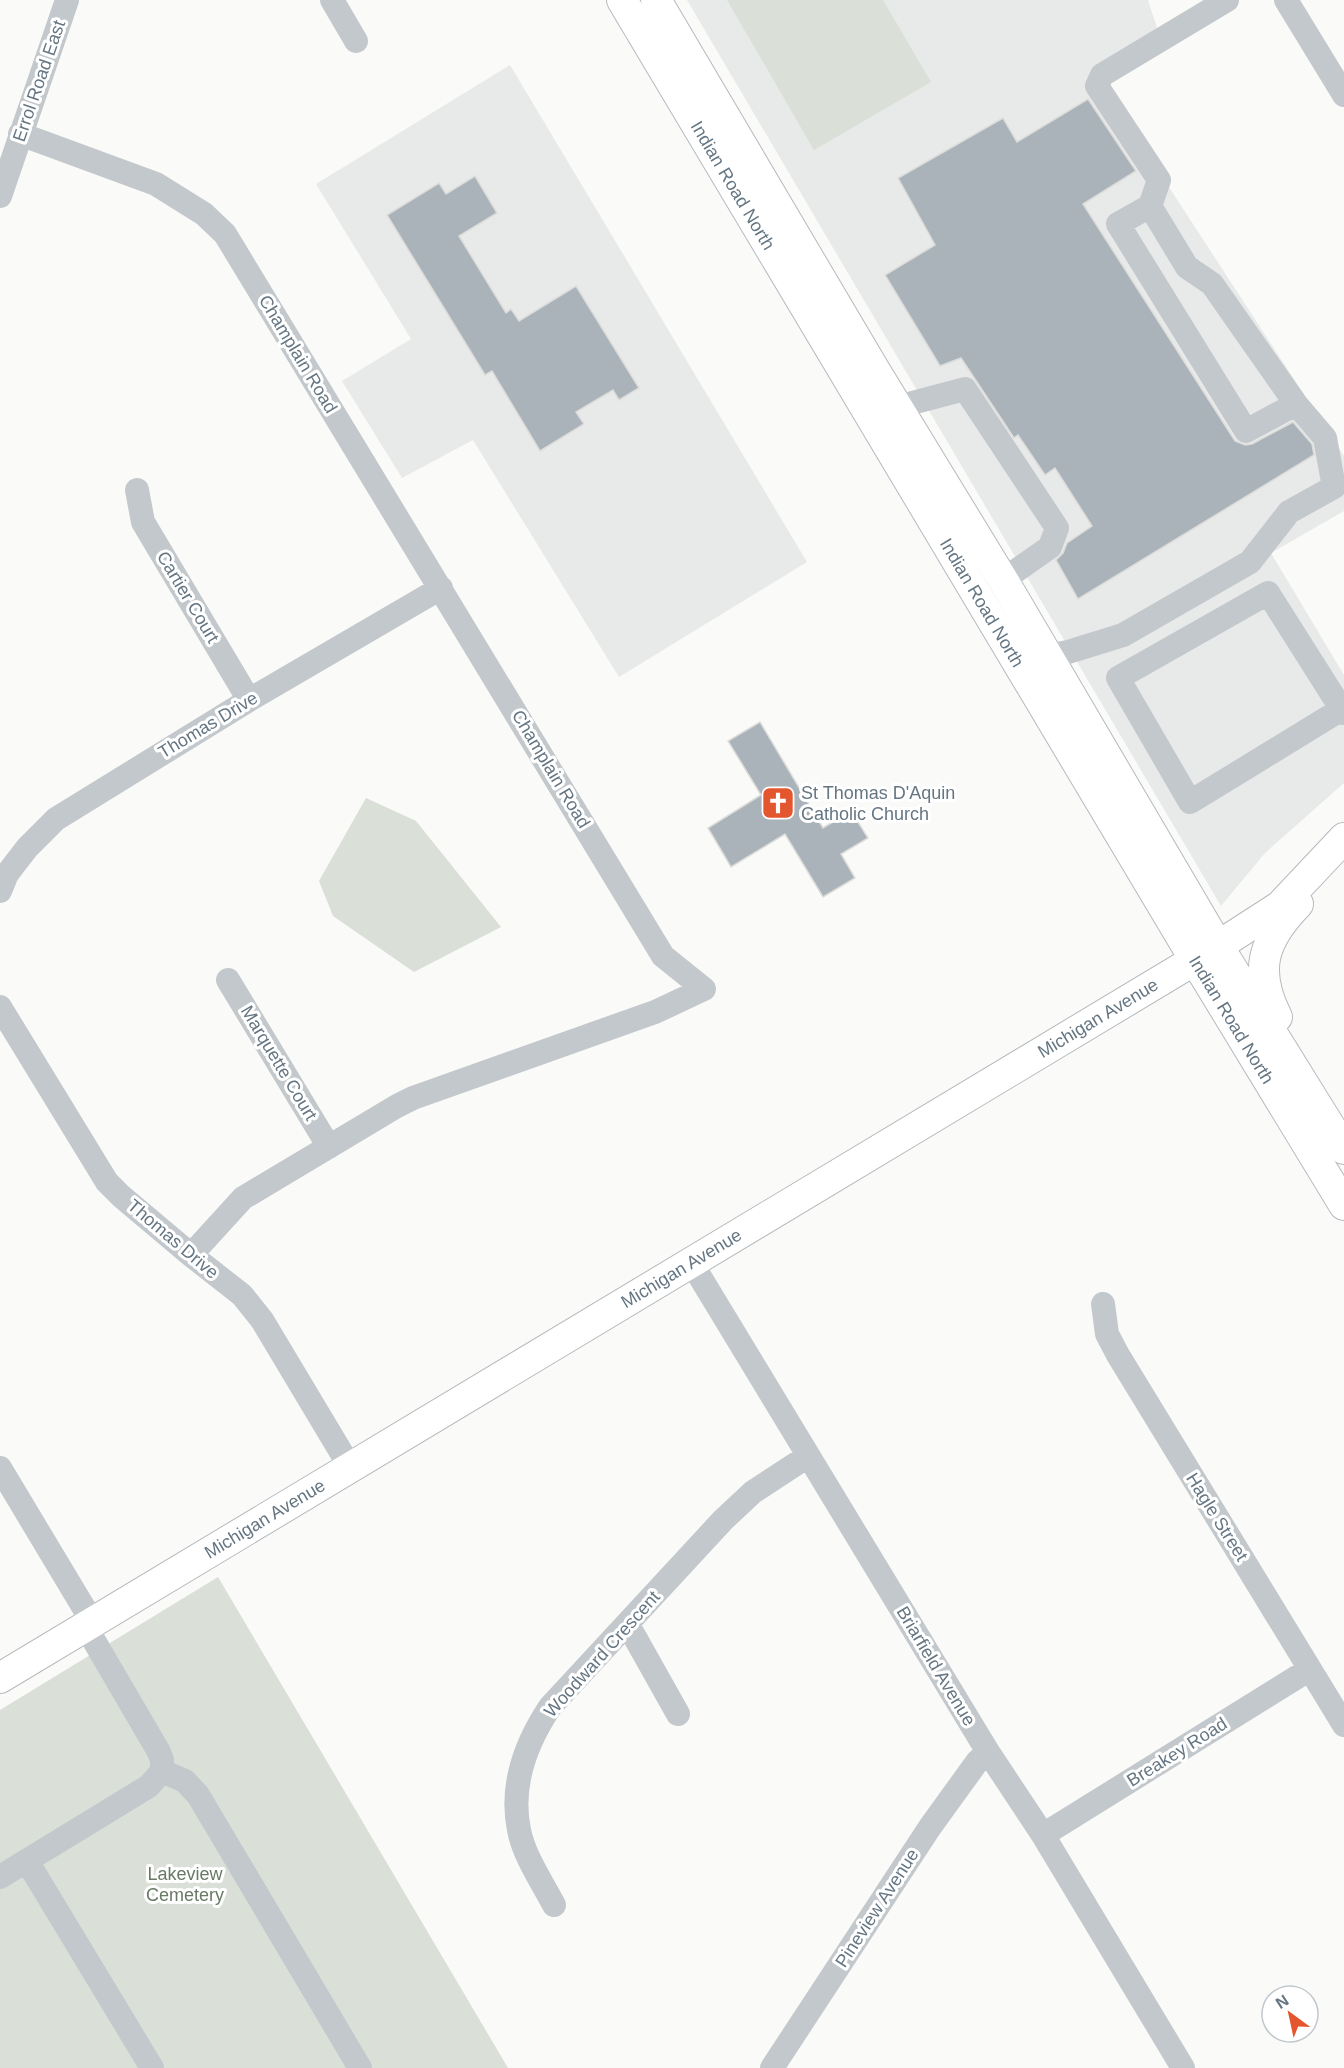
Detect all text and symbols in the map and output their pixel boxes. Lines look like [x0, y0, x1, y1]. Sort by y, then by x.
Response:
street label: Errol Road East [9, 18, 69, 144]
street label: Indian Road North [687, 118, 779, 253]
street label: Champlain Road [255, 291, 341, 417]
street label: Indian Road North [936, 535, 1028, 671]
street label: Cartier Court [153, 548, 223, 646]
street label: Thomas Drive [155, 688, 261, 762]
street label: Champlain Road [508, 706, 594, 832]
place label: St Thomas D'Aquin Catholic Church [801, 783, 955, 824]
church icon: St Thomas D'Aquin Catholic Church [760, 785, 796, 821]
street label: Indian Road North [1185, 952, 1278, 1087]
street label: Michigan Avenue [1034, 974, 1162, 1062]
street label: Marquette Court [237, 1002, 321, 1124]
street label: Thomas Drive [124, 1195, 222, 1283]
street label: Michigan Avenue [618, 1225, 745, 1312]
street label: Hagle Street [1182, 1469, 1252, 1565]
street label: Michigan Avenue [201, 1475, 329, 1563]
street label: Woodward Crescent [540, 1587, 664, 1721]
street label: Briarfield Avenue [892, 1603, 980, 1729]
street label: Breakey Road [1123, 1713, 1231, 1791]
street label: Pineview Avenue [831, 1845, 923, 1971]
park label: Lakeview Cemetery [146, 1864, 224, 1905]
north arrow [1260, 1984, 1320, 2044]
text: N [1273, 1992, 1292, 2012]

